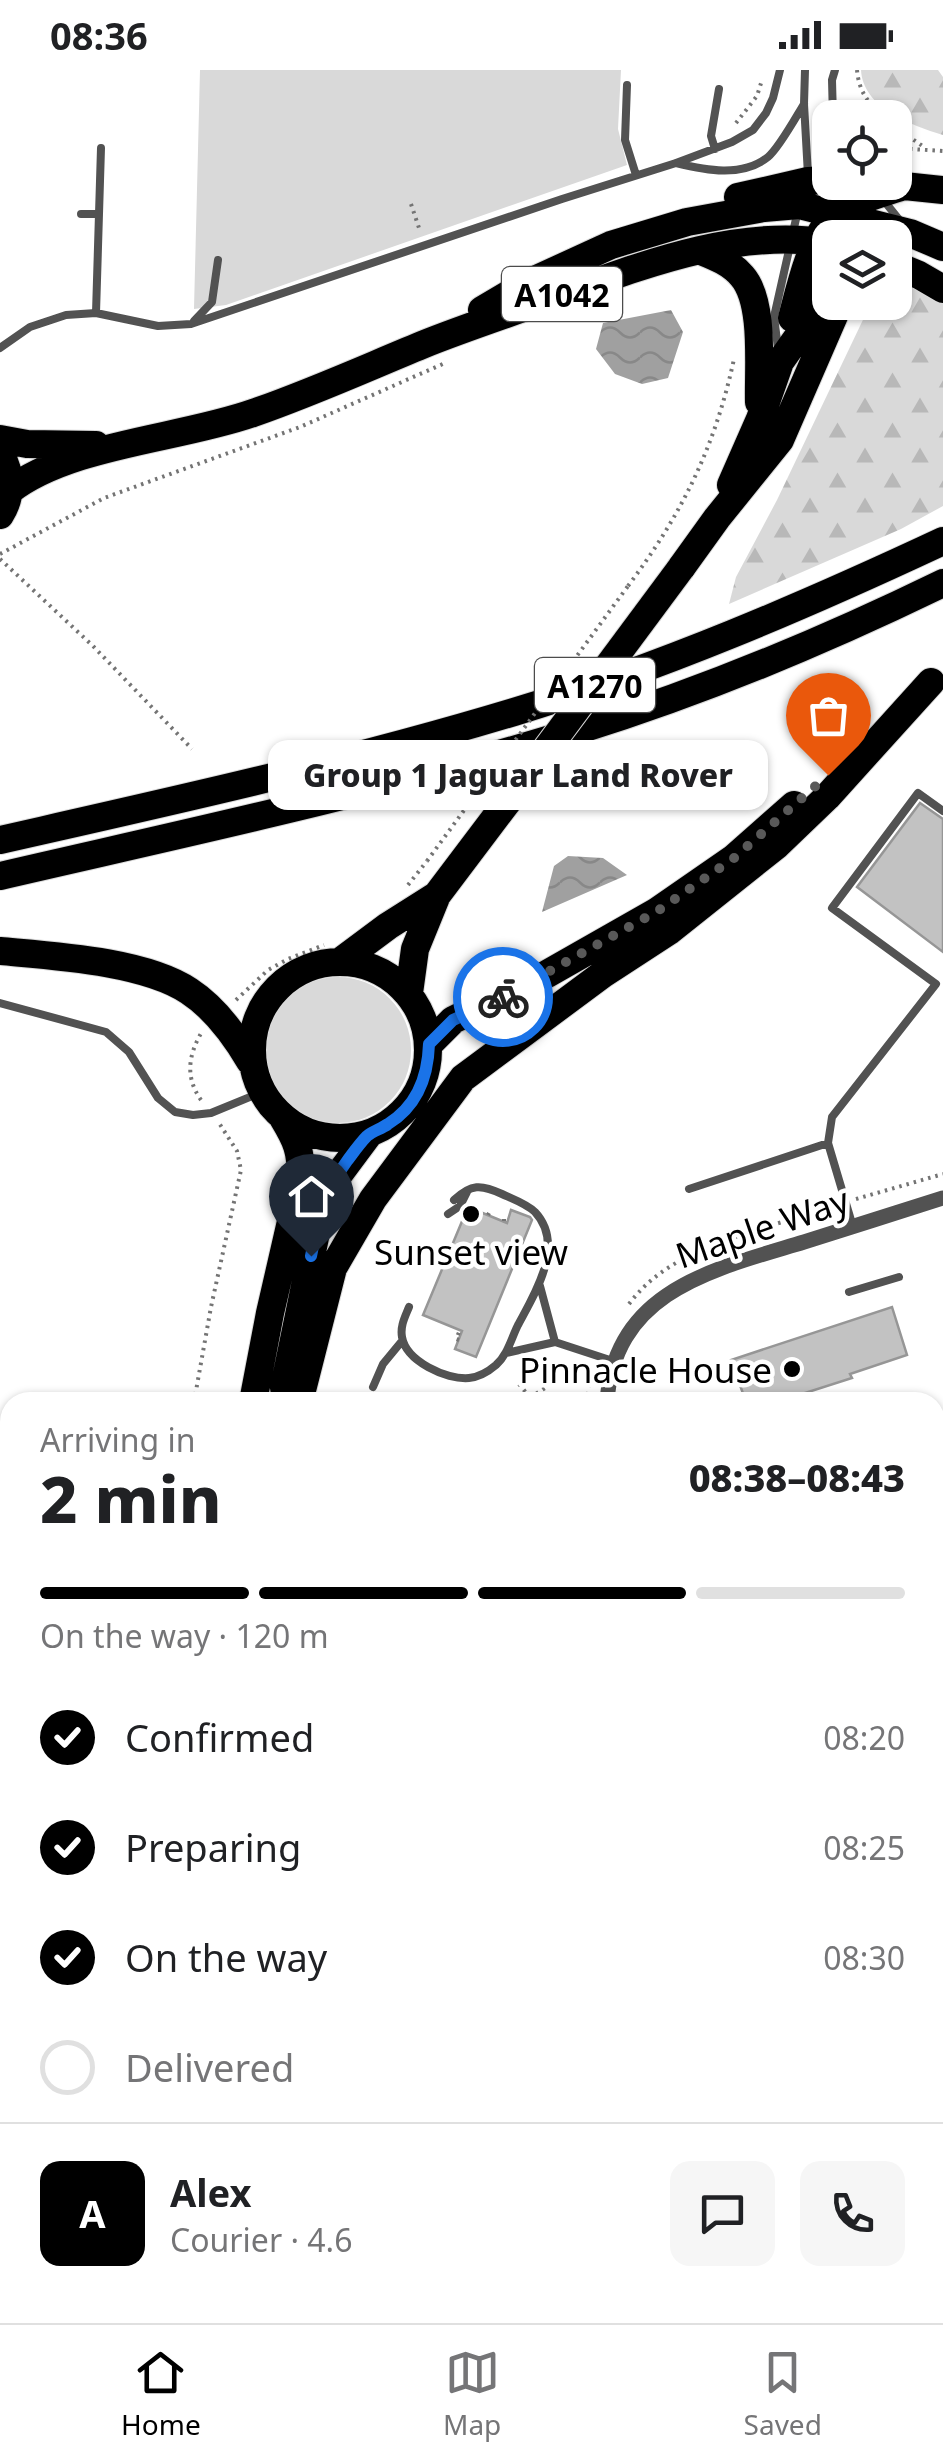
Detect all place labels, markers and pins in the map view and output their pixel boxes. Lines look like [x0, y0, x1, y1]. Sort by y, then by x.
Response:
pin [786, 673, 871, 776]
callout: Group 1 Jaguar Land Rover [268, 740, 768, 810]
pin [269, 1154, 354, 1257]
marker: Sunset view [460, 1203, 482, 1225]
place label: Sunset view [374, 1228, 569, 1275]
place label: Pinnacle House [519, 1346, 772, 1393]
marker: Pinnacle House [781, 1358, 803, 1380]

